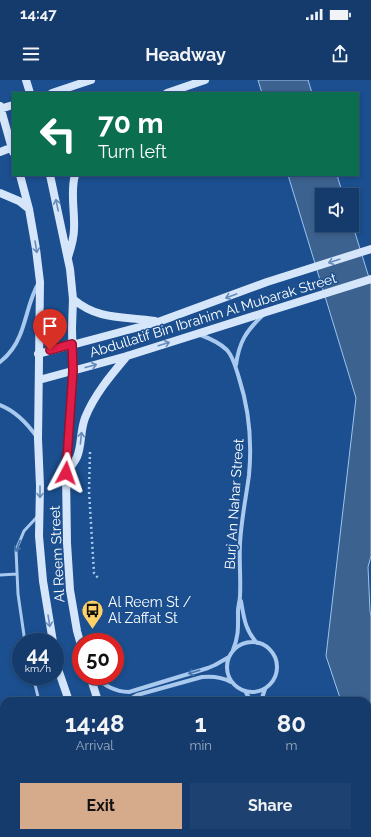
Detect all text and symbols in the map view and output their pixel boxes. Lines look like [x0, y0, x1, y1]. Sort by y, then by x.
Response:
text: 14:47 [20, 5, 57, 23]
icon: menu [20, 43, 42, 65]
icon: share [329, 43, 351, 65]
text: Headway [145, 44, 226, 65]
text: 70 m [98, 107, 164, 140]
icon: left [32, 108, 84, 160]
text: Turn left [98, 141, 167, 162]
map controls [315, 188, 359, 232]
button: sound [315, 188, 359, 232]
one-way arrow [52, 199, 60, 212]
one-way arrow [32, 241, 40, 254]
one-way arrow [328, 258, 341, 265]
street label: Abdullatif Bin Ibrahim Al Mubarak Street [88, 270, 339, 360]
one-way arrow [225, 292, 237, 300]
pin [33, 309, 67, 350]
icon: arrive [39, 315, 61, 337]
one-way arrow [158, 340, 170, 348]
one-way arrow [84, 362, 97, 370]
one-way arrow [77, 432, 84, 445]
street label: Burj An Nahar Street [221, 438, 247, 570]
position arrow [45, 452, 87, 494]
one-way arrow [36, 485, 44, 498]
street label: Al Reem Street [46, 505, 68, 603]
one-way arrow [14, 540, 21, 553]
place label: Al Reem St / Al Zaffat St [108, 594, 192, 626]
bus stop icon: Al Reem St / Al Zaffat St [80, 597, 106, 630]
one-way arrow [46, 614, 54, 627]
speed limit sign: 50 [72, 633, 124, 685]
text: 44 [27, 642, 49, 666]
text: km/h [25, 663, 51, 674]
one-way arrow [187, 669, 200, 676]
text: 14:48 [65, 709, 125, 738]
text: 1 [195, 709, 207, 738]
text: 80 [277, 709, 306, 738]
text: Arrival [76, 738, 114, 753]
text: min [190, 738, 212, 753]
text: m [285, 738, 297, 753]
button: Exit [20, 783, 182, 829]
button: Share [190, 783, 351, 829]

